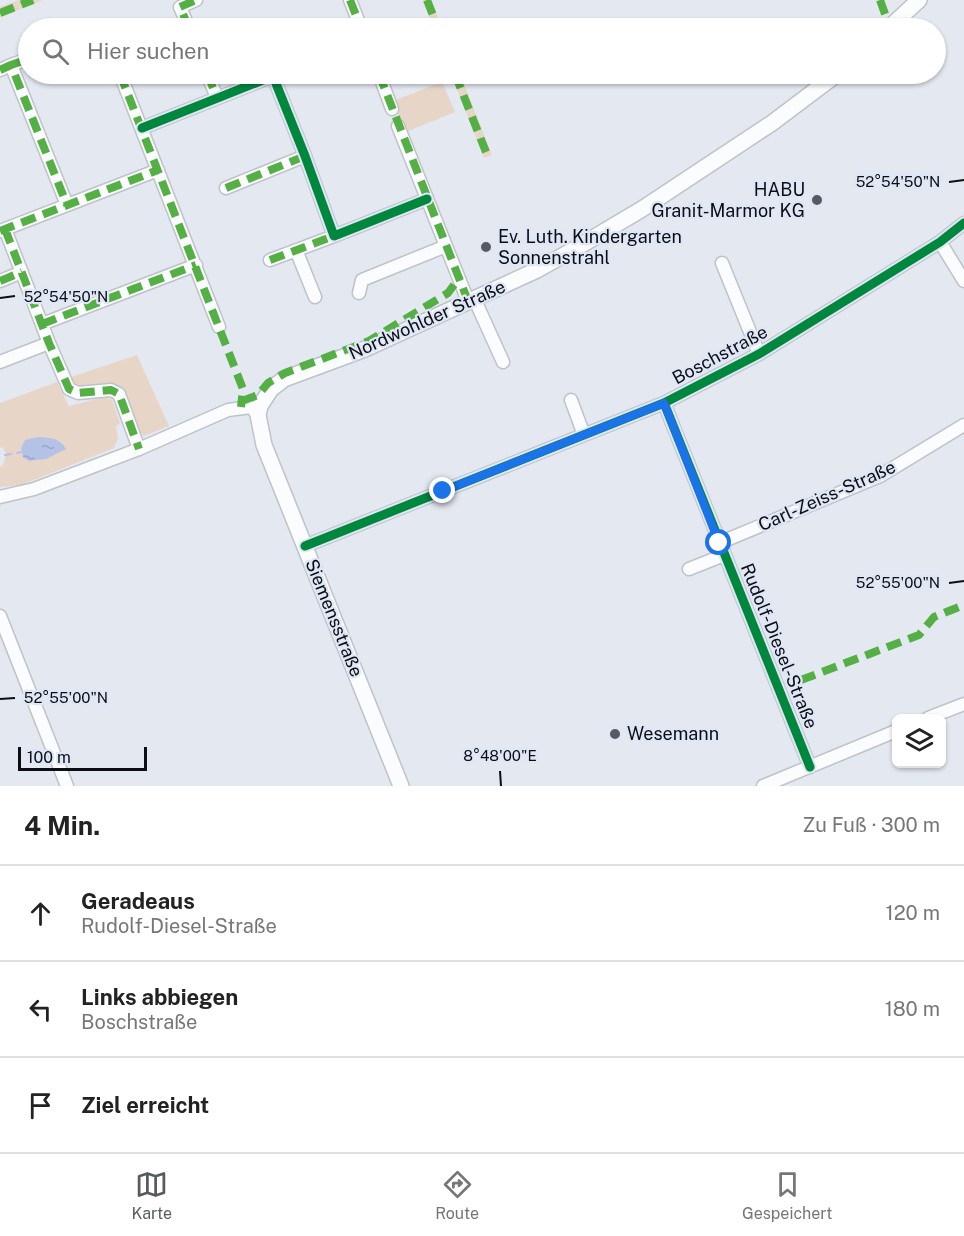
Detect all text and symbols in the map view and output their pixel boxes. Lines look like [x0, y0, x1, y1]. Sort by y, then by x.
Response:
search box [18, 18, 946, 84]
icon: search [39, 35, 72, 68]
text: Hier suchen [87, 38, 209, 64]
text: 52°54'50"N [856, 173, 940, 190]
place label: HABU Granit-Marmor KG [651, 179, 805, 221]
marker: HABU Granit-Marmor KG [810, 193, 824, 207]
place label: Ev. Luth. Kindergarten Sonnenstrahl [498, 226, 682, 268]
marker: Ev. Luth. Kindergarten Sonnenstrahl [479, 240, 493, 254]
street label: Nordwohlder Straße [345, 276, 508, 364]
text: 52°54'50"N [24, 288, 108, 305]
street label: Boschstraße [669, 321, 771, 388]
street label: Carl-Zeiss-Straße [755, 456, 899, 535]
route end [429, 477, 455, 503]
route start [705, 529, 731, 555]
street label: Siemensstraße [301, 556, 368, 680]
street label: Rudolf-Diesel-Straße [737, 560, 822, 731]
text: 52°55'00"N [856, 574, 940, 591]
text: 52°55'00"N [24, 689, 108, 706]
map controls [892, 714, 946, 768]
button: layers [892, 714, 946, 768]
place label: Wesemann [627, 723, 719, 744]
marker: Wesemann [608, 727, 622, 741]
scale bar [18, 744, 147, 772]
text: 8°48'00"E [463, 747, 537, 764]
text: 100 m [27, 748, 71, 767]
text: 4 Min. [24, 810, 100, 841]
text: Zu Fuß · 300 m [803, 813, 940, 837]
text: Geradeaus [81, 888, 195, 914]
icon: ahead [24, 897, 57, 930]
text: 120 m [886, 901, 940, 925]
text: Rudolf-Diesel-Straße [81, 914, 277, 938]
text: Links abbiegen [81, 984, 238, 1010]
icon: left [24, 993, 57, 1026]
text: 180 m [885, 997, 940, 1021]
text: Boschstraße [81, 1010, 197, 1034]
icon: arrive [24, 1089, 57, 1122]
text: Ziel erreicht [81, 1092, 209, 1118]
tab: Karte [131, 1168, 172, 1223]
tab: Route [435, 1168, 479, 1223]
tab: Gespeichert [742, 1168, 833, 1223]

